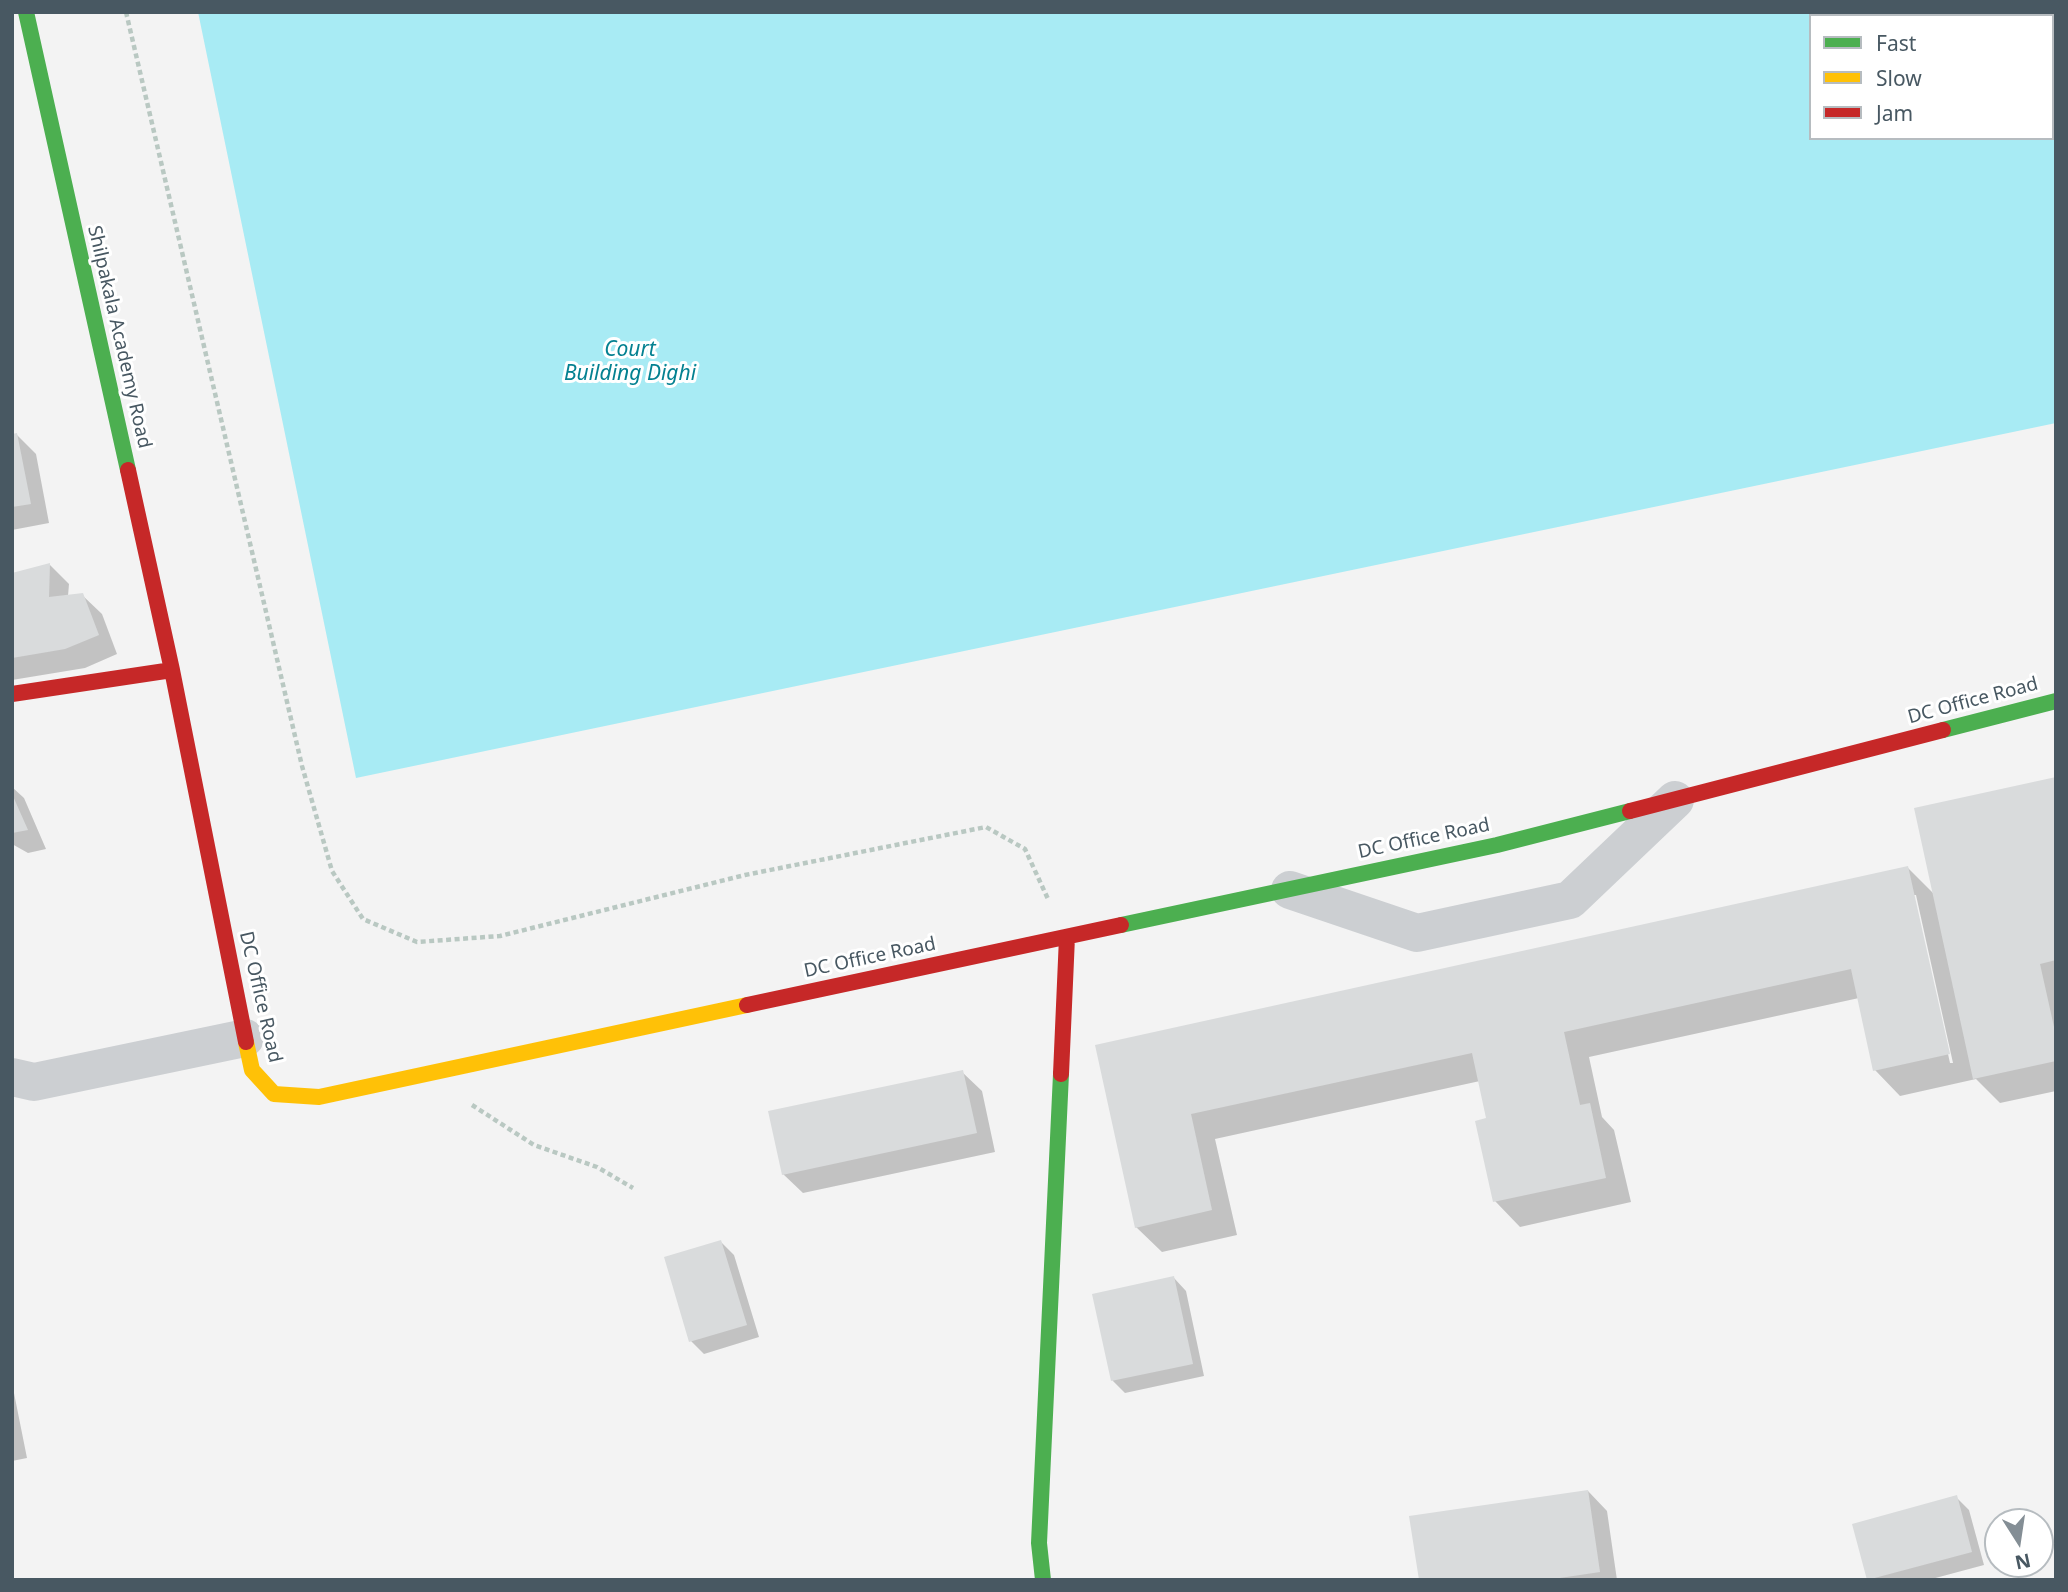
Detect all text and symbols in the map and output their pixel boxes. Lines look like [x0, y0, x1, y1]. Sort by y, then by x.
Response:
legend [1809, 14, 2054, 140]
text: Fast [1876, 29, 1916, 57]
text: Slow [1876, 64, 1922, 92]
text: Jam [1876, 99, 1913, 127]
street label: Shilpakala Academy Road [82, 223, 156, 451]
water label: Court Building Dighi [564, 337, 696, 387]
street label: DC Office Road [1905, 673, 2041, 729]
street label: DC Office Road [1356, 814, 1492, 864]
street label: DC Office Road [234, 929, 286, 1065]
street label: DC Office Road [802, 933, 938, 983]
north arrow [1984, 1508, 2054, 1578]
text: N [2013, 1547, 2033, 1576]

